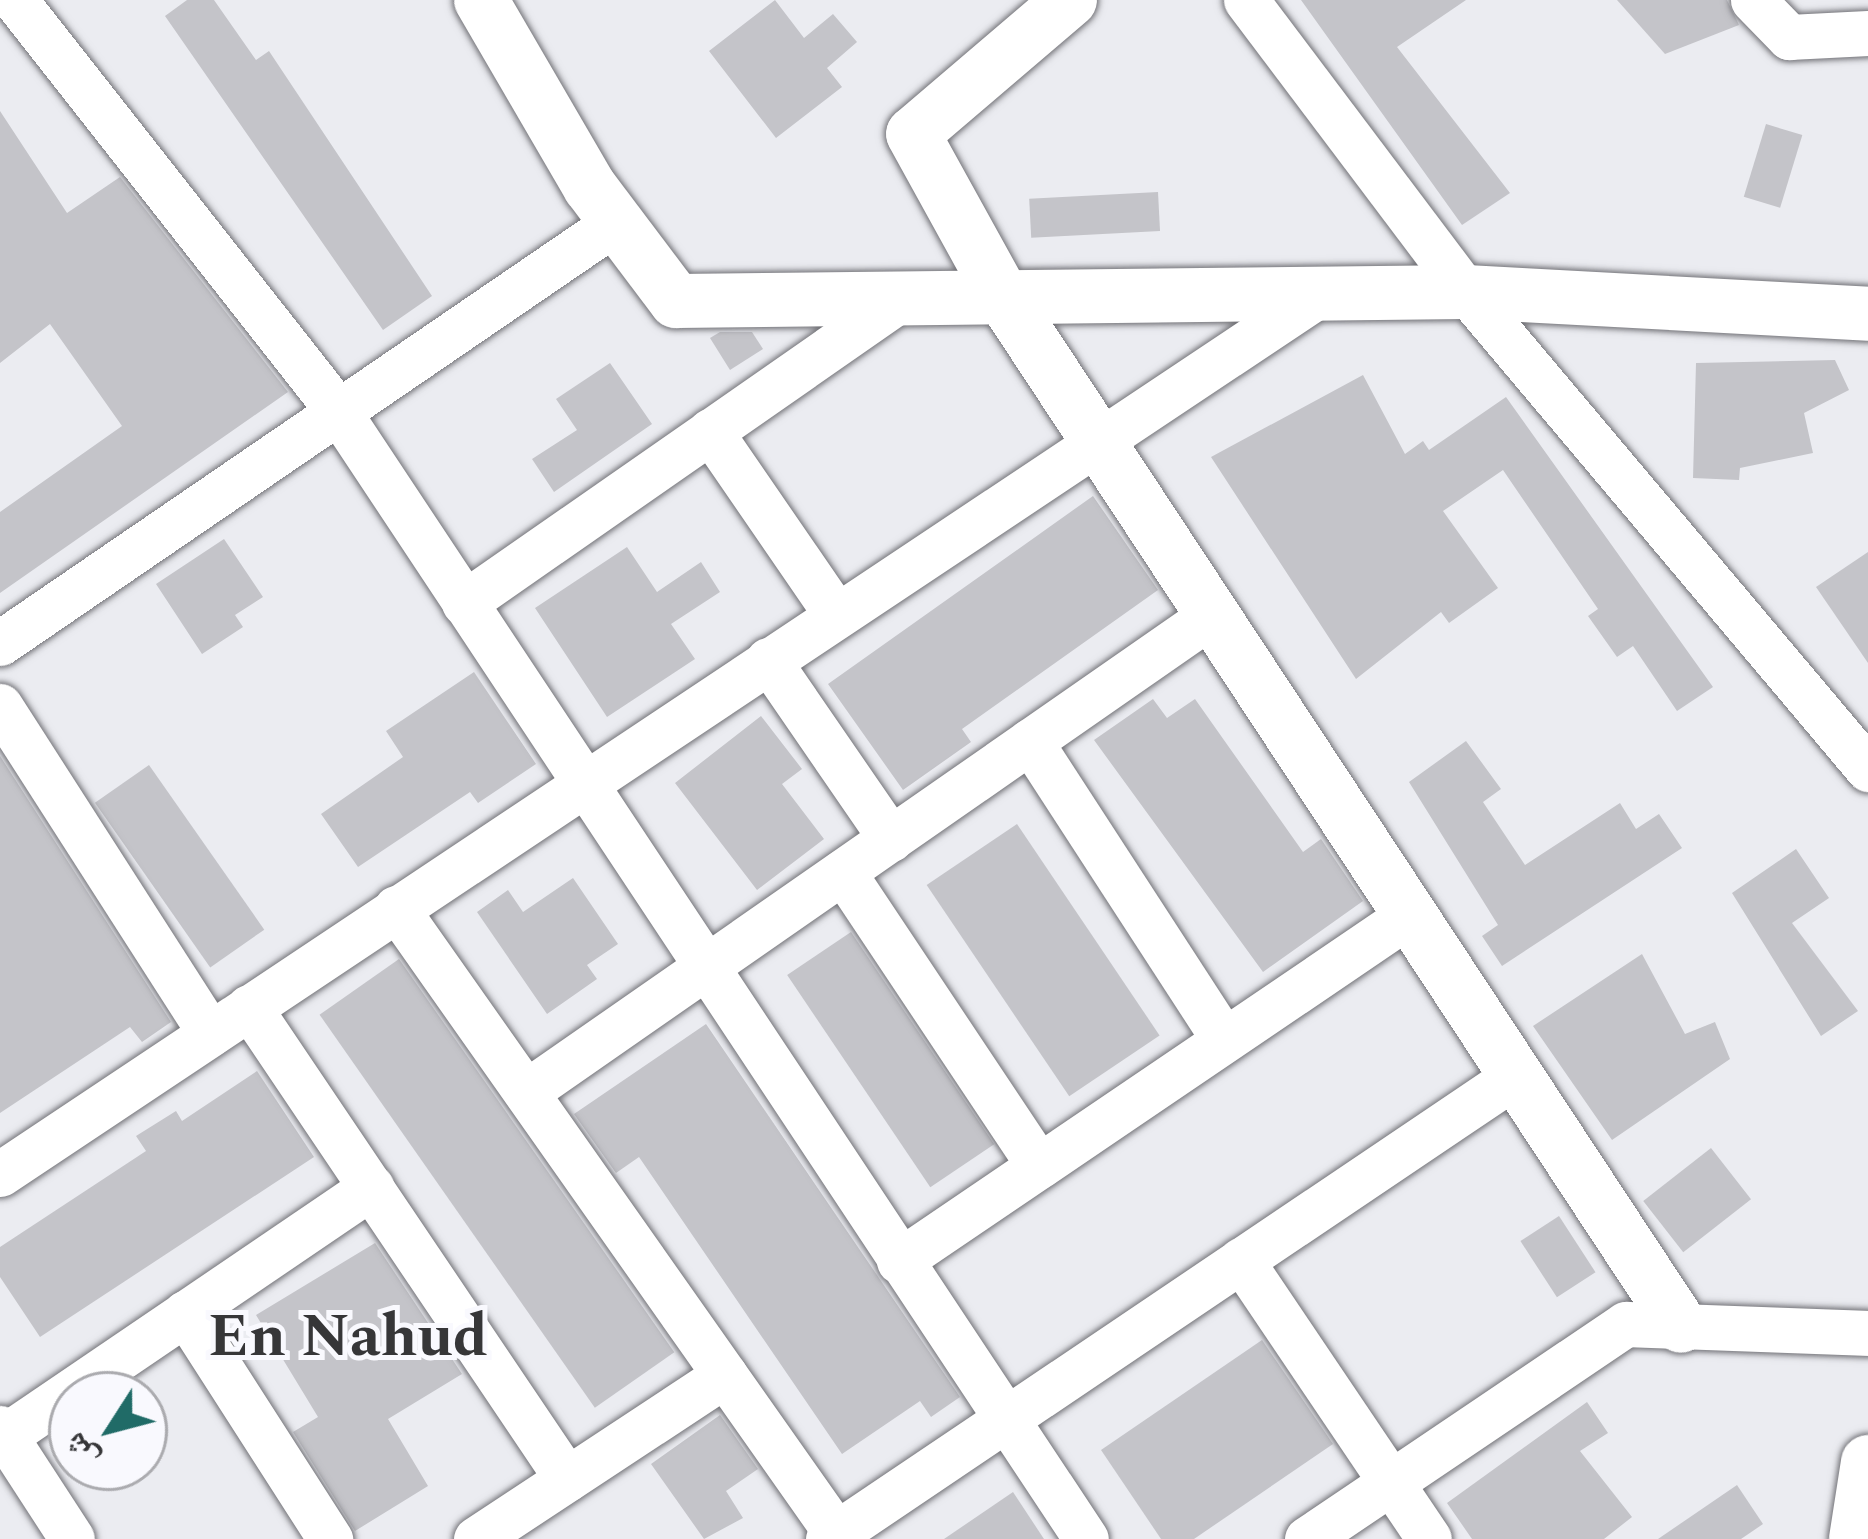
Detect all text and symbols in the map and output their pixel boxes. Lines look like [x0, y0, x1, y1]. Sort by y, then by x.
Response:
district label: En Nahud [208, 1301, 488, 1373]
north arrow [48, 1371, 168, 1491]
text: ش [51, 1422, 112, 1479]

